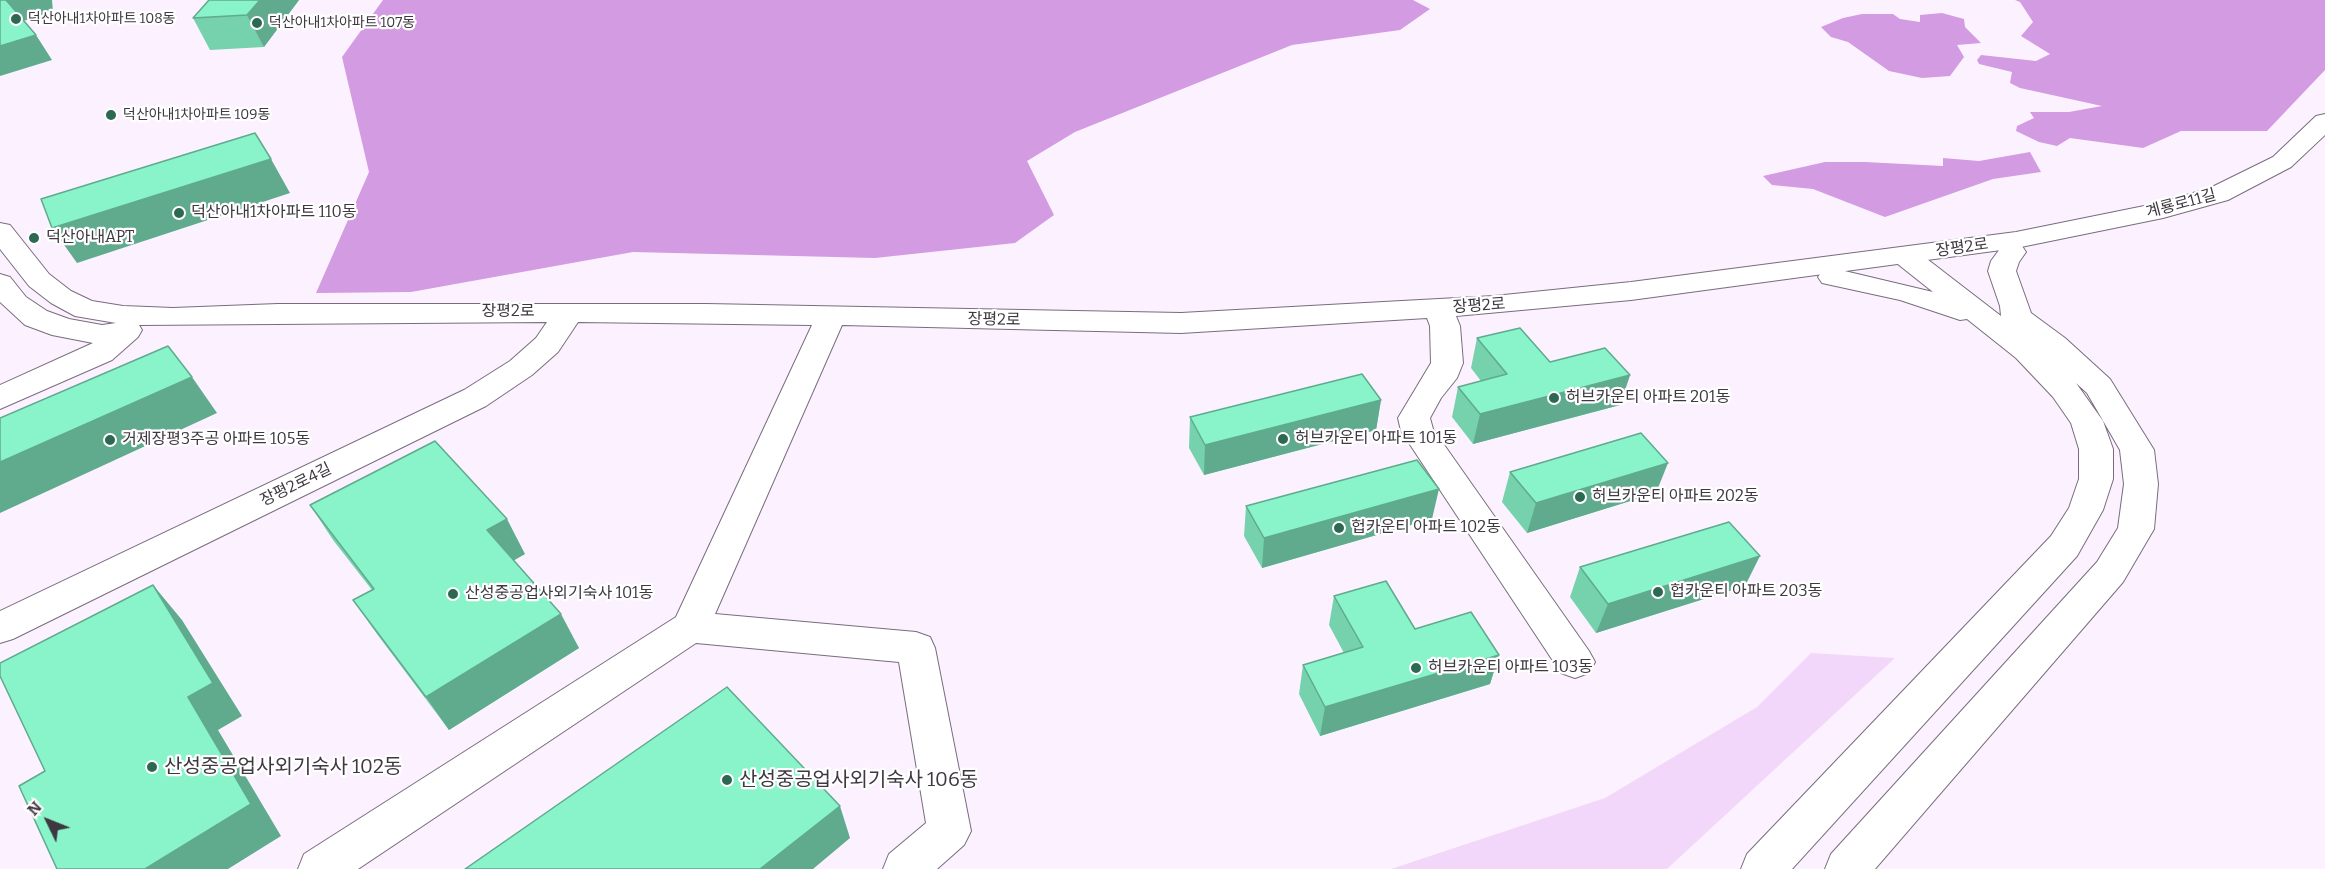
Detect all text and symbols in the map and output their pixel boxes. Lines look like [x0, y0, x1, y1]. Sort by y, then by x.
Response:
place label: 덕산아내1차아파트 108동 [28, 11, 175, 27]
marker: 덕산아내1차아파트 108동 [9, 12, 23, 26]
place label: 덕산아내1차아파트 107동 [269, 15, 415, 31]
marker: 덕산아내1차아파트 107동 [250, 16, 264, 30]
place label: 덕산아내1차아파트 109동 [123, 107, 270, 123]
marker: 덕산아내1차아파트 109동 [104, 108, 118, 122]
street label: 계룡로11길 [2144, 185, 2218, 223]
place label: 덕산아내1차아파트 110동 [191, 203, 356, 223]
marker: 덕산아내1차아파트 110동 [172, 206, 186, 220]
place label: 덕산아내APT [46, 228, 134, 248]
marker: 덕산아내APT [27, 231, 41, 245]
street label: 장평2로 [1934, 235, 1990, 261]
street label: 장평2로 [1452, 295, 1506, 317]
street label: 장평2로 [482, 302, 534, 322]
street label: 장평2로 [967, 310, 1021, 330]
place label: 허브카운티 아파트 201동 [1566, 388, 1730, 408]
marker: 허브카운티 아파트 201동 [1547, 391, 1561, 405]
place label: 허브카운티 아파트 101동 [1295, 429, 1457, 449]
place label: 거제장평3주공 아파트 105동 [122, 430, 310, 450]
marker: 허브카운티 아파트 101동 [1276, 432, 1290, 446]
marker: 거제장평3주공 아파트 105동 [103, 433, 117, 447]
street label: 장평2로4길 [257, 460, 335, 510]
place label: 허브카운티 아파트 202동 [1592, 487, 1759, 507]
marker: 허브카운티 아파트 202동 [1573, 490, 1587, 504]
place label: 헙카운티 아파트 102동 [1351, 518, 1501, 538]
marker: 헙카운티 아파트 102동 [1332, 521, 1346, 535]
place label: 헙카운티 아파트 203동 [1670, 582, 1822, 602]
place label: 산성중공업사외기숙사 101동 [465, 584, 653, 604]
marker: 헙카운티 아파트 203동 [1651, 585, 1665, 599]
marker: 산성중공업사외기숙사 101동 [446, 587, 460, 601]
place label: 허브카운티 아파트 103동 [1428, 658, 1593, 678]
marker: 허브카운티 아파트 103동 [1409, 661, 1423, 675]
place label: 산성중공업사외기숙사 102동 [164, 755, 402, 779]
marker: 산성중공업사외기숙사 102동 [145, 760, 159, 774]
place label: 산성중공업사외기숙사 106동 [739, 768, 978, 792]
marker: 산성중공업사외기숙사 106동 [720, 773, 734, 787]
north arrow [18, 791, 78, 851]
text: N [23, 797, 46, 819]

